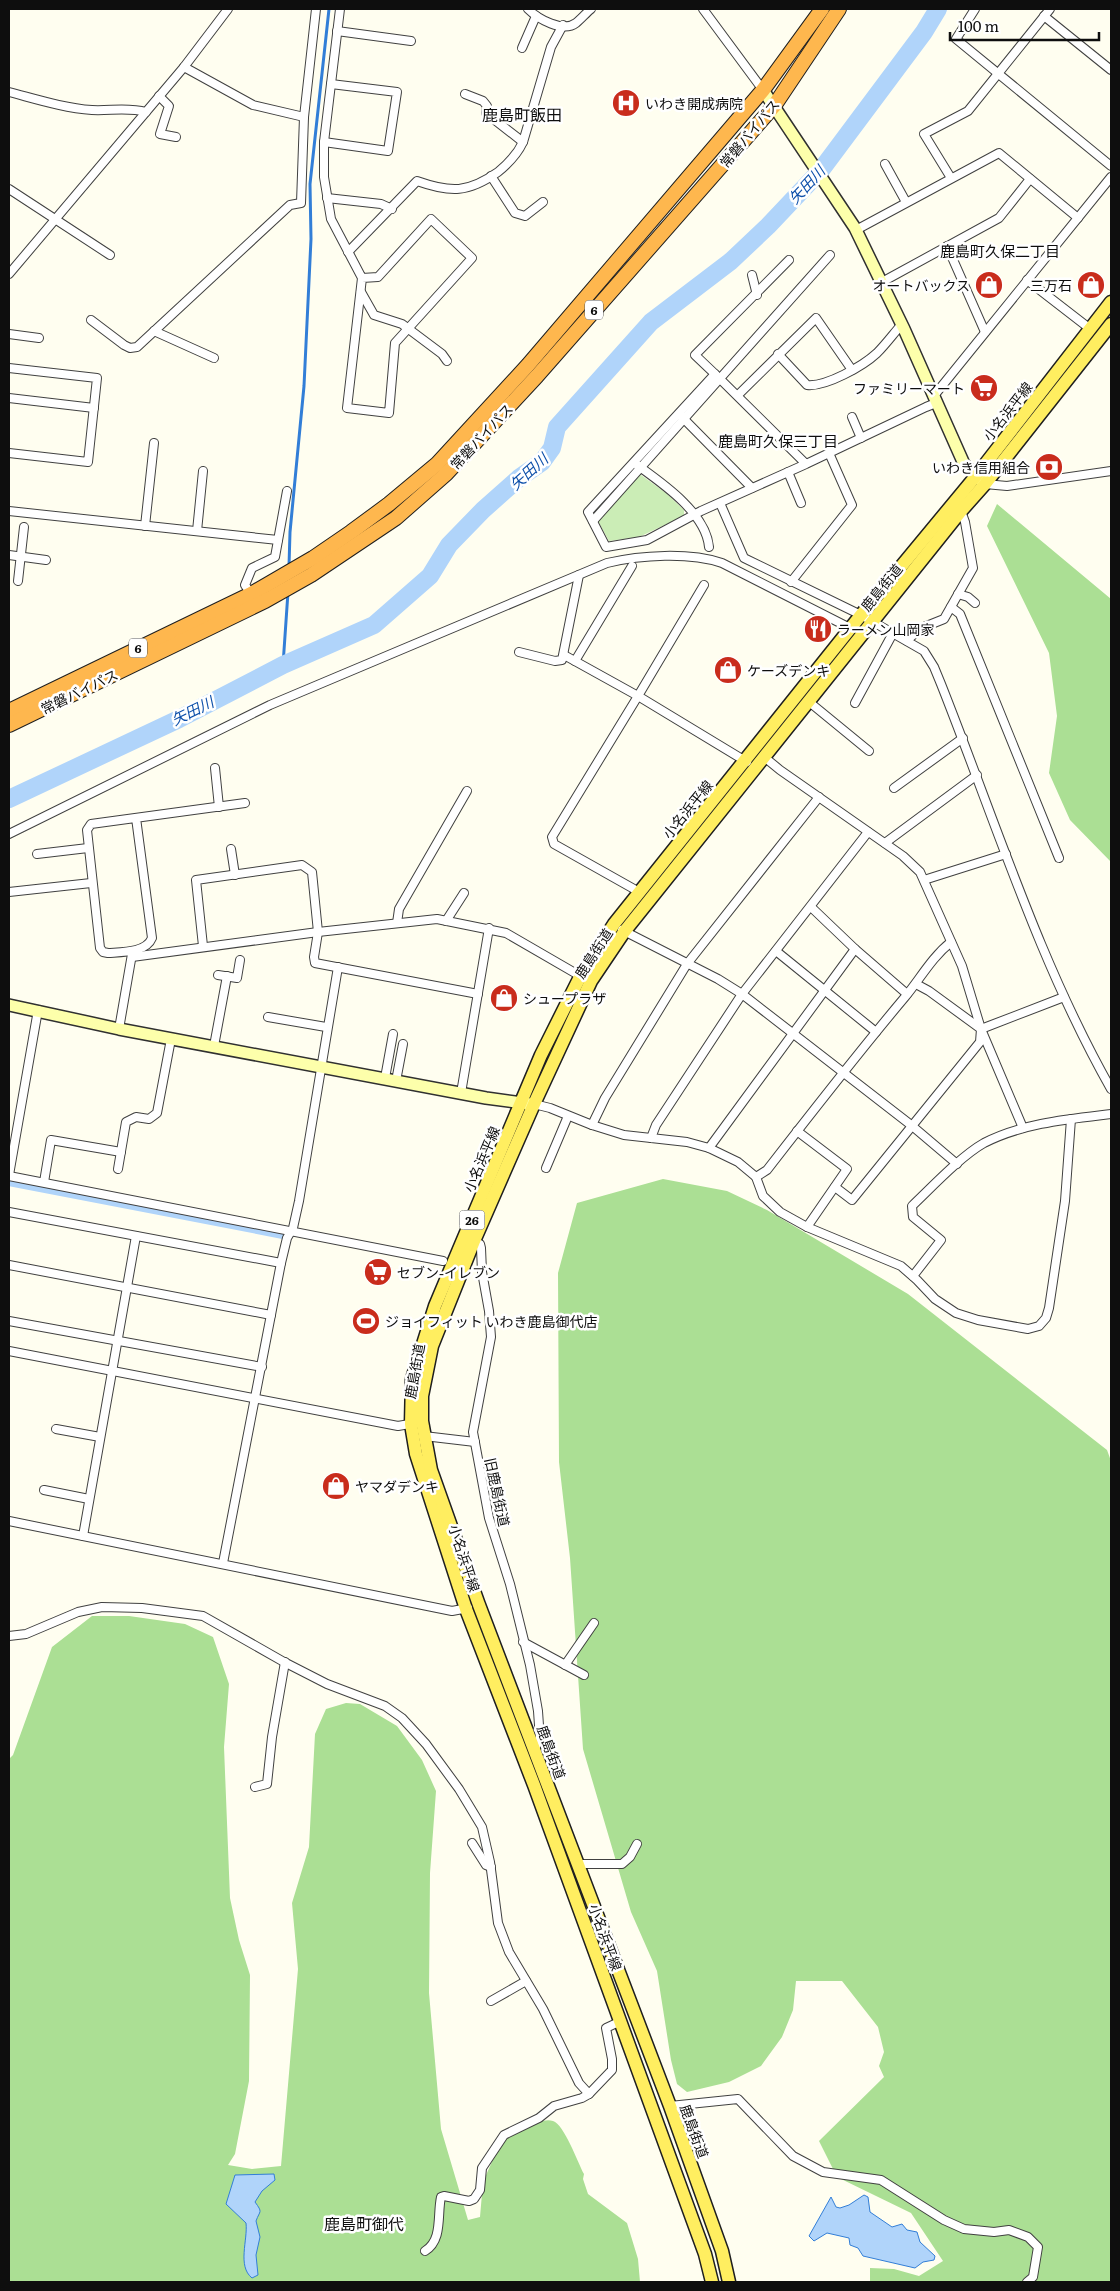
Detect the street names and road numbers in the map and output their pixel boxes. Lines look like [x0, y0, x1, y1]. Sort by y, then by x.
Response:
street label: 常磐バイパス [714, 94, 784, 172]
road number: 6 [585, 300, 603, 320]
street label: 小名浜平線 [978, 377, 1036, 445]
street label: 常磐バイパス [445, 399, 517, 473]
street label: 鹿島街道 [856, 559, 906, 615]
road number: 6 [129, 638, 147, 658]
street label: 常磐バイパス [37, 664, 121, 718]
street label: 小名浜平線 [657, 776, 717, 842]
street label: 鹿島街道 [569, 924, 617, 982]
street label: 小名浜平線 [458, 1123, 504, 1195]
road number: 26 [460, 1210, 484, 1230]
street label: 鹿島街道 [399, 1342, 429, 1400]
street label: 旧鹿島街道 [481, 1456, 515, 1528]
street label: 小名浜平線 [445, 1522, 485, 1594]
street label: 鹿島街道 [533, 1722, 571, 1782]
street label: 小名浜平線 [585, 1901, 627, 1973]
street label: 鹿島街道 [676, 2101, 714, 2161]

